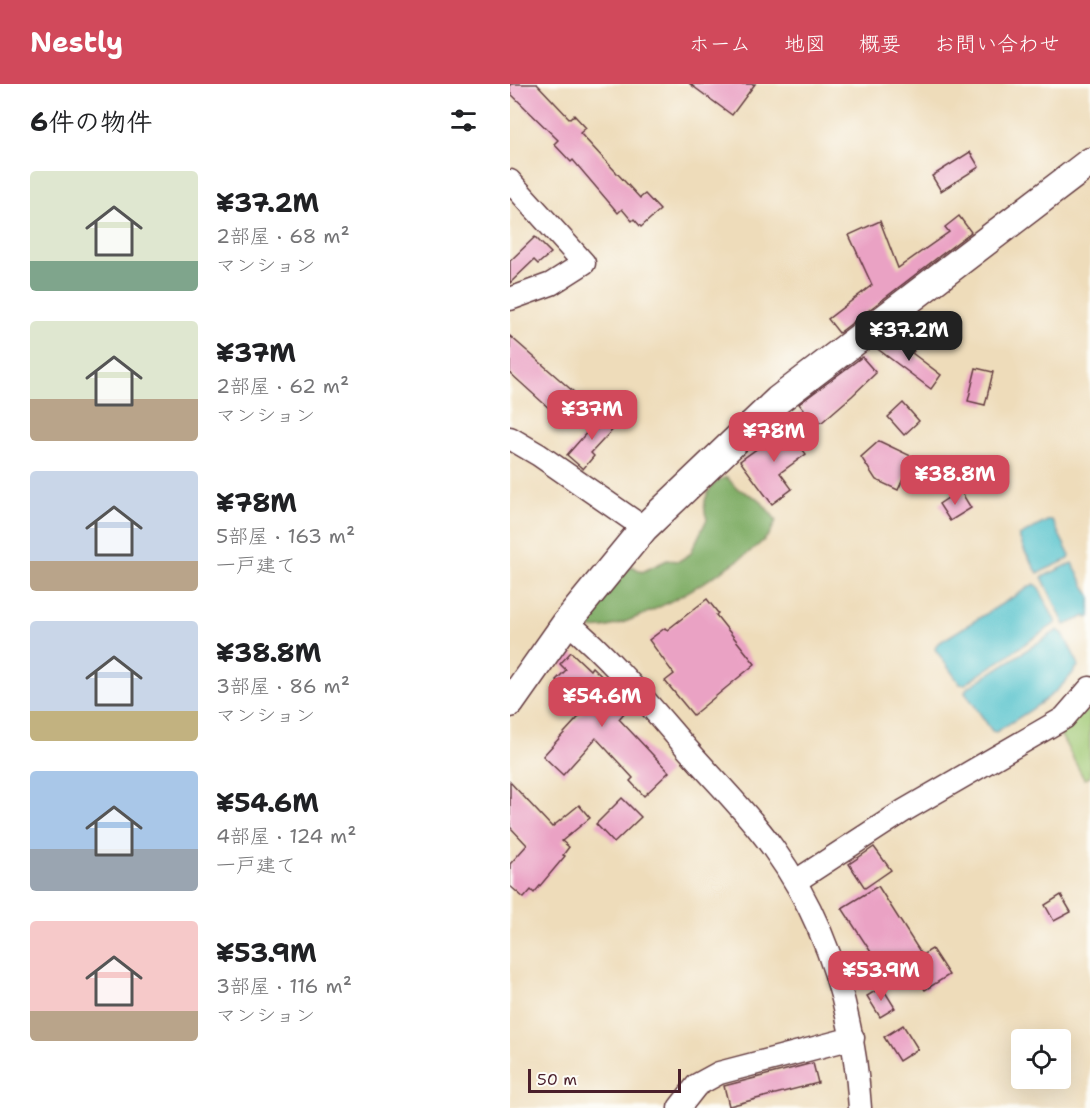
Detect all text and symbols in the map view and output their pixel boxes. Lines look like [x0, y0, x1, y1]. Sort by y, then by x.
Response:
text: Nestly [30, 23, 123, 61]
text: ホーム [689, 30, 751, 58]
text: 地図 [784, 30, 826, 58]
text: 概要 [859, 30, 901, 58]
text: お問い合わせ [934, 30, 1060, 58]
text: 6件の物件 [30, 104, 152, 139]
icon: filters [447, 104, 480, 137]
text: ¥37.2M [216, 185, 319, 220]
icon: home [78, 195, 150, 267]
text: 2部屋 · 68 m² [216, 223, 350, 249]
text: マンション [216, 252, 315, 278]
pin: ¥37.2M [860, 311, 958, 362]
text: ¥37.2M [869, 317, 949, 343]
text: ¥37M [216, 335, 296, 370]
icon: home [78, 345, 150, 417]
text: 2部屋 · 62 m² [216, 373, 349, 399]
pin: ¥37M [556, 390, 628, 441]
text: ¥37M [561, 396, 623, 422]
text: マンション [216, 402, 315, 428]
pin: ¥78M [738, 412, 810, 463]
text: ¥78M [743, 418, 805, 444]
pin: ¥38.8M [906, 455, 1004, 506]
text: ¥38.8M [914, 461, 996, 487]
text: ¥78M [216, 485, 297, 520]
icon: home [78, 495, 150, 567]
text: 5部屋 · 163 m² [216, 523, 355, 549]
text: 一戸建て [216, 552, 296, 578]
text: ¥38.8M [216, 635, 321, 670]
icon: home [78, 645, 150, 717]
text: 3部屋 · 86 m² [216, 673, 350, 699]
pin: ¥54.6M [553, 677, 651, 728]
text: ¥54.6M [562, 683, 642, 709]
text: マンション [216, 702, 315, 728]
text: ¥54.6M [216, 785, 319, 820]
icon: home [78, 795, 150, 867]
text: 4部屋 · 124 m² [216, 823, 357, 849]
text: 一戸建て [216, 852, 296, 878]
text: ¥53.9M [216, 935, 317, 970]
icon: home [78, 945, 150, 1017]
pin: ¥53.9M [832, 951, 930, 1002]
text: ¥53.9M [842, 957, 920, 983]
text: 3部屋 · 116 m² [216, 973, 352, 999]
text: マンション [216, 1002, 315, 1028]
map controls [1011, 1029, 1071, 1089]
button: locate [1011, 1029, 1071, 1089]
scale bar [528, 1066, 681, 1094]
text: 50 m [537, 1069, 577, 1090]

